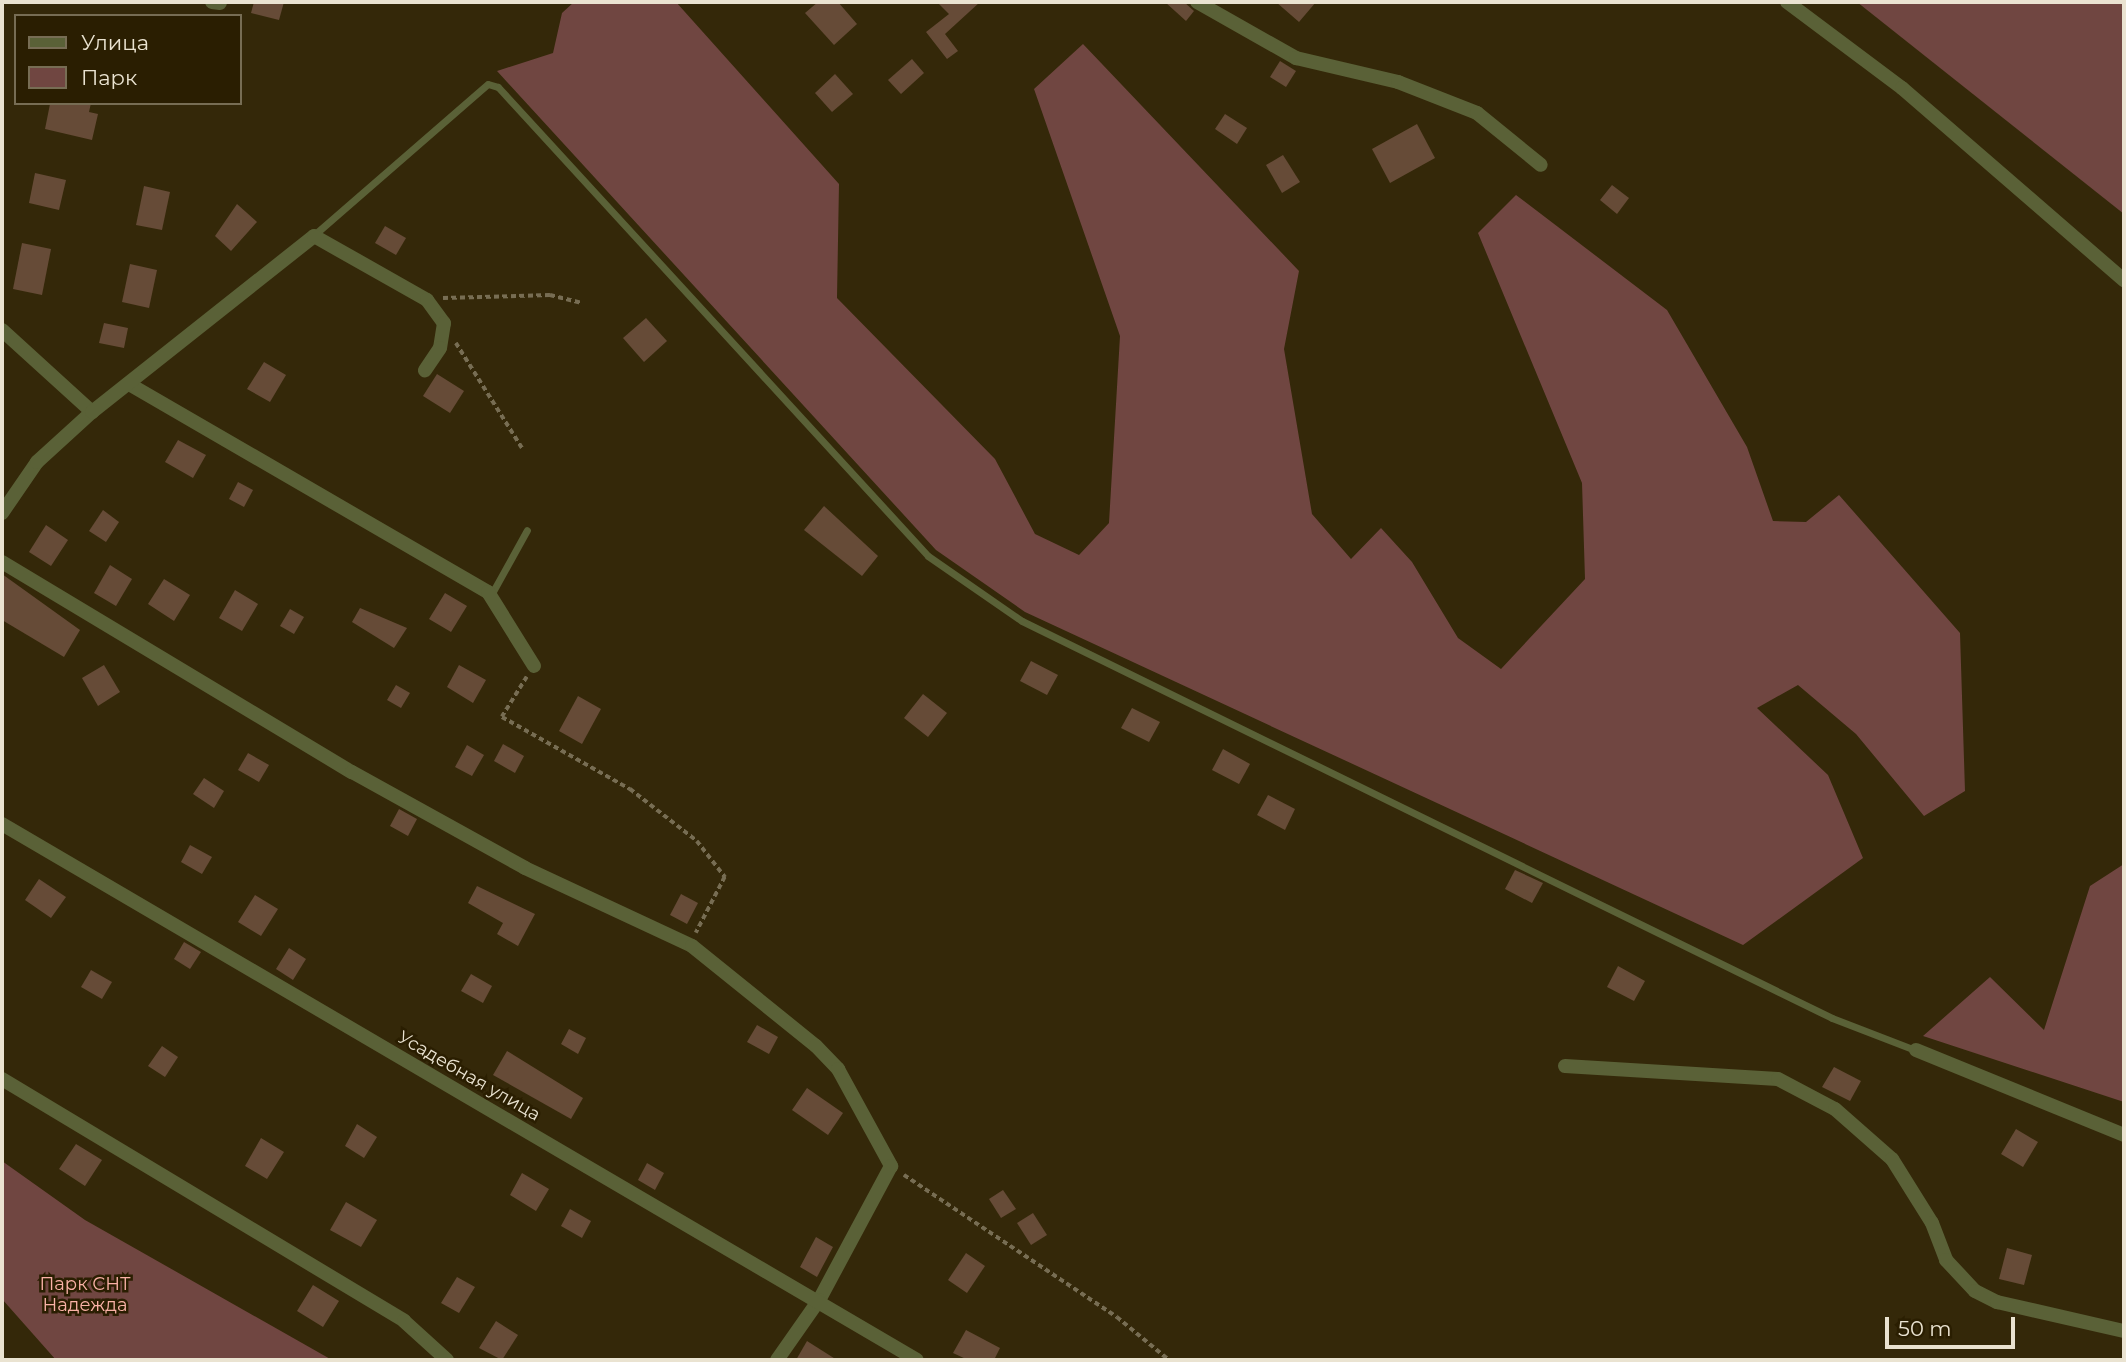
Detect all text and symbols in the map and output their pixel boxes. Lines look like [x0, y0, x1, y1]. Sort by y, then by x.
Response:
legend [14, 14, 242, 105]
text: Улица [81, 30, 149, 55]
text: Парк [81, 65, 137, 90]
street label: Усадебная улица [394, 1026, 544, 1126]
park label: Парк СНТ Надежда [39, 1274, 131, 1316]
scale bar [1888, 1302, 2018, 1346]
text: 50 m [1898, 1316, 1952, 1341]

